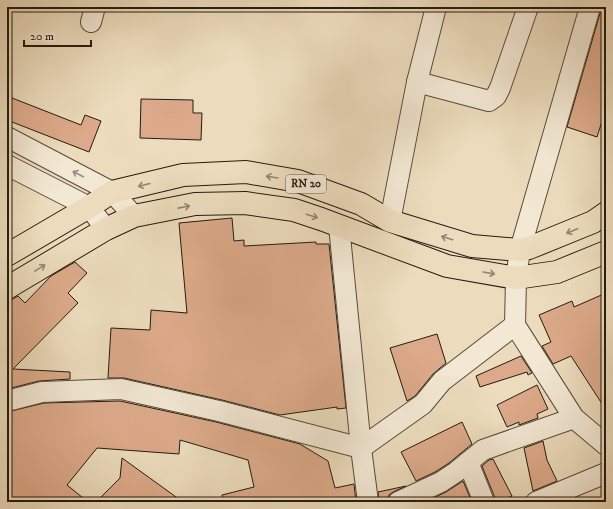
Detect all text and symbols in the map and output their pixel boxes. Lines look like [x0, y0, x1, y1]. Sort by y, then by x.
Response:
scale bar [24, 22, 91, 48]
text: 20 m [30, 29, 54, 44]
one-way arrow [72, 170, 84, 177]
one-way arrow [266, 172, 279, 180]
road number: RN 20 [286, 175, 326, 193]
one-way arrow [138, 181, 151, 189]
one-way arrow [177, 202, 190, 210]
one-way arrow [306, 213, 319, 220]
one-way arrow [566, 227, 578, 235]
one-way arrow [440, 234, 453, 241]
one-way arrow [34, 264, 45, 272]
one-way arrow [482, 269, 495, 277]

